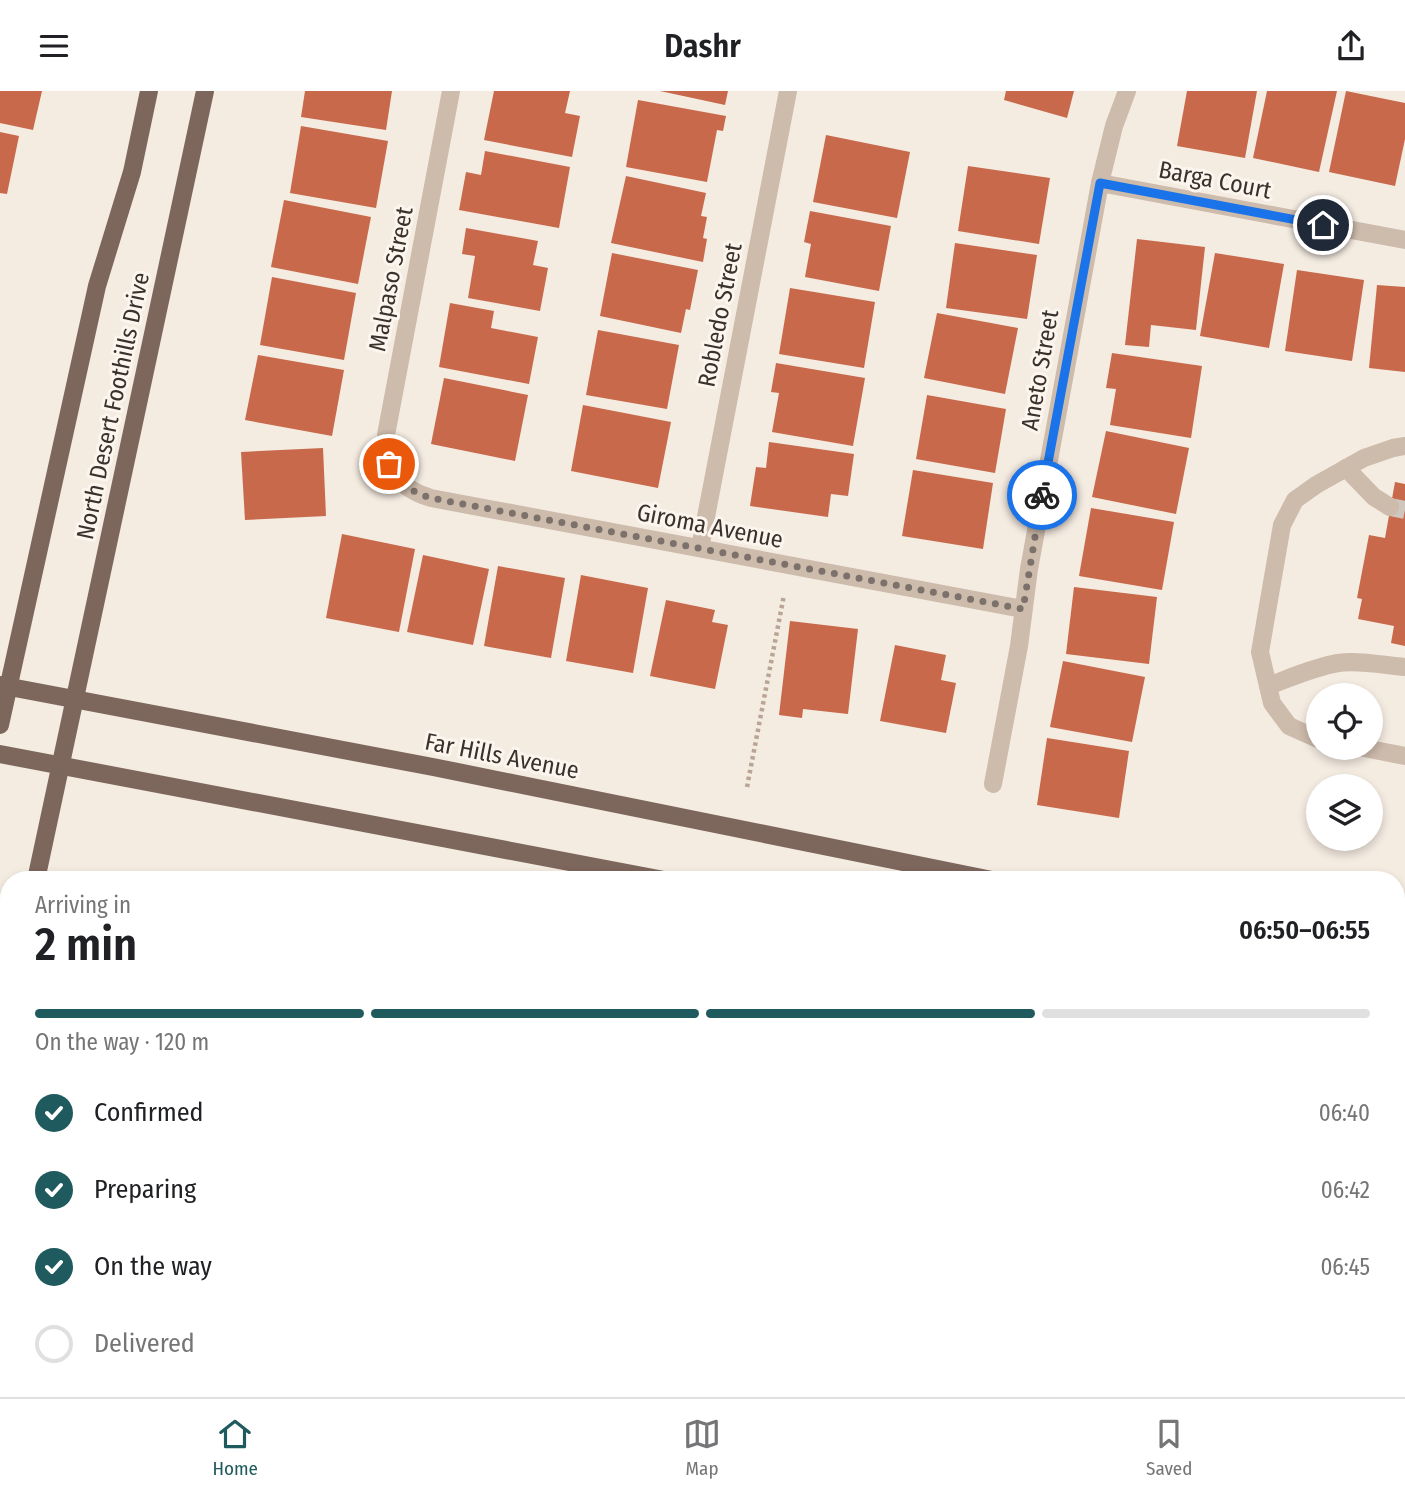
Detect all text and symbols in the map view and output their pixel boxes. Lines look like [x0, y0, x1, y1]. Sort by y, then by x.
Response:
icon: menu [35, 27, 73, 65]
text: Dashr [664, 27, 741, 65]
icon: share [1332, 27, 1370, 65]
street label: Barga Court [1156, 155, 1274, 205]
pin [1293, 195, 1353, 255]
street label: Malpaso Street [363, 204, 419, 354]
icon: home [1304, 206, 1342, 244]
street label: Robledo Street [692, 240, 748, 389]
street label: North Desert Foothills Drive [71, 270, 155, 542]
street label: Aneto Street [1016, 307, 1064, 432]
pin [359, 434, 419, 494]
icon: bag [370, 445, 408, 483]
courier [1007, 460, 1077, 530]
icon: bike [1023, 476, 1061, 514]
street label: Giroma Avenue [635, 498, 785, 554]
map controls [1306, 683, 1383, 851]
button: locate [1306, 683, 1383, 760]
street label: Far Hills Avenue [423, 727, 581, 785]
button: layers [1306, 774, 1383, 851]
text: Arriving in [35, 891, 131, 919]
text: 06:50–06:55 [1239, 915, 1370, 946]
text: 2 min [35, 917, 137, 972]
text: On the way · 120 m [35, 1028, 209, 1056]
icon: check [35, 1094, 73, 1132]
text: Confirmed [94, 1097, 204, 1128]
text: 06:40 [1319, 1099, 1370, 1127]
icon: check [35, 1171, 73, 1209]
text: Preparing [94, 1174, 196, 1205]
text: 06:42 [1321, 1176, 1370, 1204]
icon: check [35, 1248, 73, 1286]
text: On the way [94, 1251, 212, 1282]
text: 06:45 [1320, 1253, 1370, 1281]
text: Delivered [94, 1328, 195, 1359]
tab: Home [213, 1415, 258, 1480]
tab: Map [683, 1415, 721, 1480]
tab: Saved [1146, 1415, 1192, 1480]

